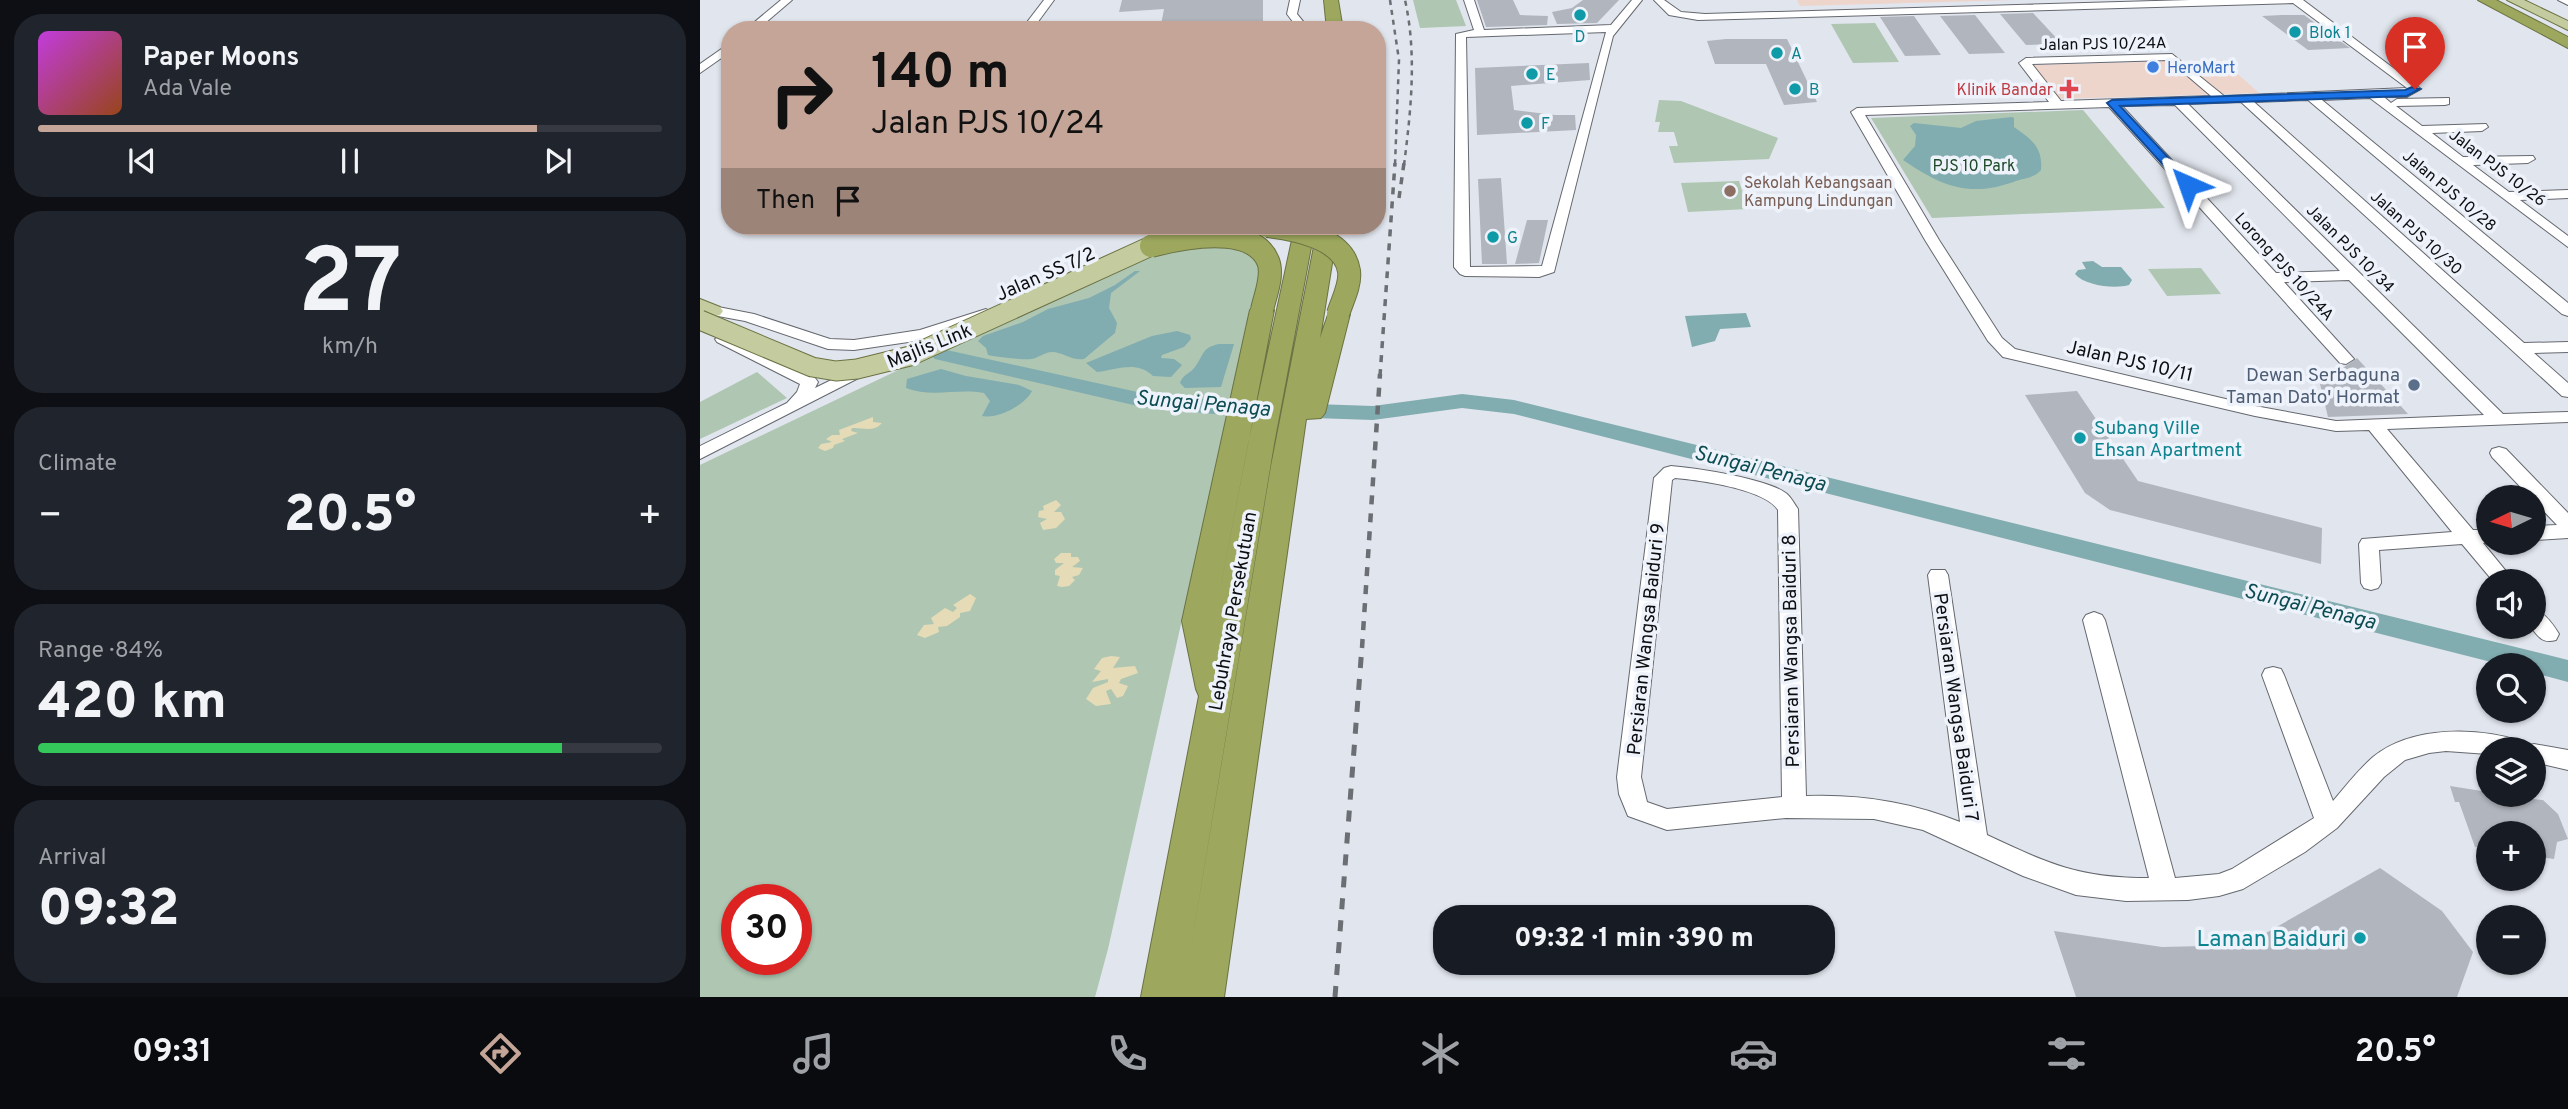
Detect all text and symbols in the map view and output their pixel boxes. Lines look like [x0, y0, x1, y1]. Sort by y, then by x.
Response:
marker: D [1572, 7, 1588, 23]
pin [2385, 17, 2445, 89]
marker: Blok 1 [2287, 24, 2303, 40]
place label: Blok 1 [2309, 24, 2351, 44]
place label: D [1575, 28, 1585, 48]
icon: arrive [2396, 28, 2434, 66]
street label: Jalan PJS 10/24A [2039, 34, 2167, 56]
text: Paper Moons [143, 42, 299, 75]
text: 140 m [871, 44, 1010, 106]
marker: A [1769, 45, 1785, 61]
place label: A [1791, 45, 1802, 65]
icon: right [756, 49, 847, 140]
marker: HeroMart [2145, 59, 2161, 75]
place label: HeroMart [2167, 59, 2235, 79]
marker: E [1524, 66, 1540, 82]
place label: E [1546, 66, 1556, 86]
text: Ada Vale [143, 75, 232, 104]
marker: Klinik Bandar [2059, 79, 2079, 99]
marker: B [1787, 81, 1803, 97]
place label: B [1809, 81, 1820, 101]
place label: Klinik Bandar [1957, 81, 2053, 101]
text: Jalan PJS 10/24 [871, 105, 1104, 145]
marker: F [1519, 115, 1535, 131]
place label: F [1541, 115, 1550, 135]
street label: Jalan PJS 10/26 [2444, 126, 2549, 212]
icon: previous [123, 142, 161, 180]
icon: pause [331, 142, 369, 180]
icon: next [539, 142, 577, 180]
street label: Jalan PJS 10/28 [2398, 146, 2500, 237]
position arrow [2151, 148, 2225, 222]
park label: PJS 10 Park [1932, 157, 2016, 177]
place label: Sekolah Kebangsaan Kampung Lindungan [1744, 174, 1893, 212]
icon: arrive [829, 182, 867, 220]
marker: Sekolah Kebangsaan Kampung Lindungan [1722, 183, 1738, 199]
text: Then [756, 185, 815, 218]
street label: Jalan PJS 10/30 [2366, 187, 2466, 280]
street label: Jalan PJS 10/34 [2301, 201, 2398, 298]
street label: Lorong PJS 10/24A [2230, 209, 2338, 326]
marker: G [1485, 229, 1501, 245]
place label: G [1507, 229, 1518, 249]
text: 27 [298, 230, 402, 345]
street label: Jalan SS 7/2 [993, 242, 1099, 307]
street label: Majlis Link [884, 319, 976, 375]
text: km/h [322, 333, 378, 362]
street label: Jalan PJS 10/11 [2064, 336, 2195, 388]
place label: Dewan Serbaguna Taman Dato' Hormat [2226, 364, 2400, 410]
marker: Dewan Serbaguna Taman Dato' Hormat [2406, 377, 2422, 393]
water label: Sungai Penaga [1135, 385, 1271, 424]
place label: Subang Ville Ehsan Apartment [2094, 417, 2242, 463]
marker: Subang Ville Ehsan Apartment [2072, 430, 2088, 446]
water label: Sungai Penaga [1691, 440, 1828, 499]
text: Climate [38, 450, 117, 479]
text: 20.5° [284, 484, 416, 550]
north arrow [2476, 485, 2546, 555]
map controls [2476, 485, 2546, 975]
text: − [38, 493, 63, 542]
text: + [637, 493, 662, 542]
street label: Lebuhraya Persekutuan [1205, 510, 1263, 713]
street label: Persiaran Wangsa Baiduri 9 [1623, 522, 1671, 756]
street label: Persiaran Wangsa Baiduri 8 [1778, 534, 1806, 768]
button: sound [2476, 569, 2546, 639]
water label: Sungai Penaga [2241, 578, 2378, 637]
street label: Persiaran Wangsa Baiduri 7 [1927, 591, 1983, 823]
text: Range · 84% [38, 637, 163, 666]
button: search [2476, 653, 2546, 723]
text: 420 km [38, 671, 227, 737]
button: layers [2476, 737, 2546, 807]
button: + [2476, 821, 2546, 891]
text: Arrival [38, 844, 107, 873]
text: 09:32 [38, 878, 180, 944]
speed limit sign: 30 [721, 884, 812, 975]
button: − [2476, 905, 2546, 975]
text: 09:32 · 1 min · 390 m [1514, 923, 1754, 956]
place label: Laman Baiduri [2196, 926, 2346, 955]
marker: Laman Baiduri [2352, 930, 2368, 946]
icon: directions [476, 1029, 525, 1078]
icon: music [789, 1029, 838, 1078]
icon: phone [1103, 1029, 1152, 1078]
icon: climate [1416, 1029, 1465, 1078]
icon: car [1729, 1029, 1778, 1078]
icon: filters [2042, 1029, 2091, 1078]
text: 09:31 [132, 1033, 212, 1073]
text: 20.5° [2355, 1033, 2436, 1073]

